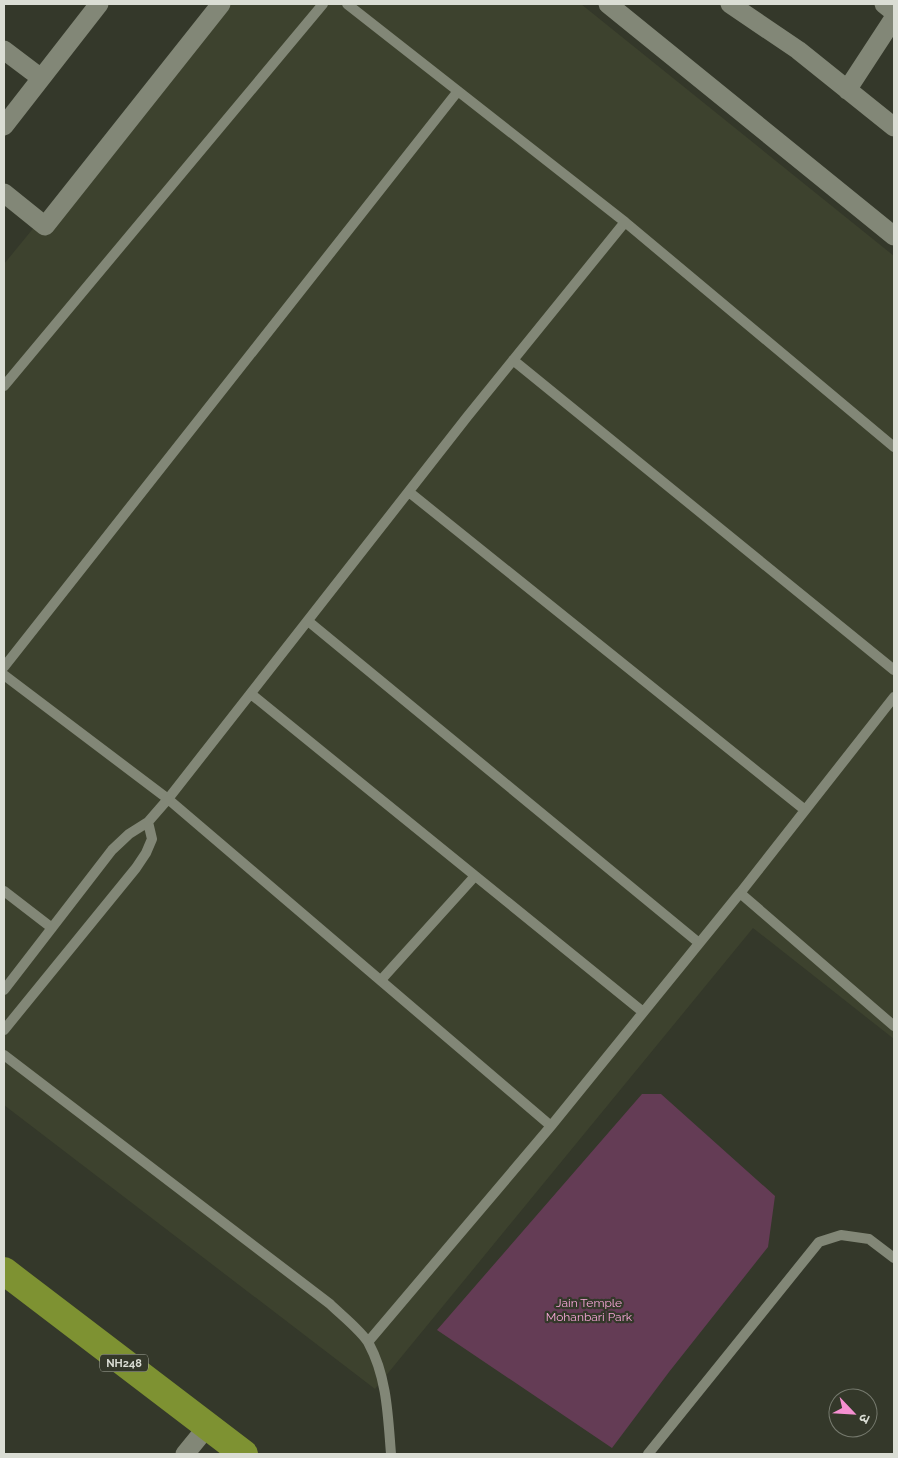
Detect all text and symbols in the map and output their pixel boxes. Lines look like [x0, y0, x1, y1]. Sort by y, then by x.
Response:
park label: Jain Temple Mohanbari Park [546, 1296, 633, 1324]
road number: NH248 [100, 1355, 148, 1372]
north arrow [828, 1388, 878, 1438]
text: उ [855, 1411, 874, 1426]

